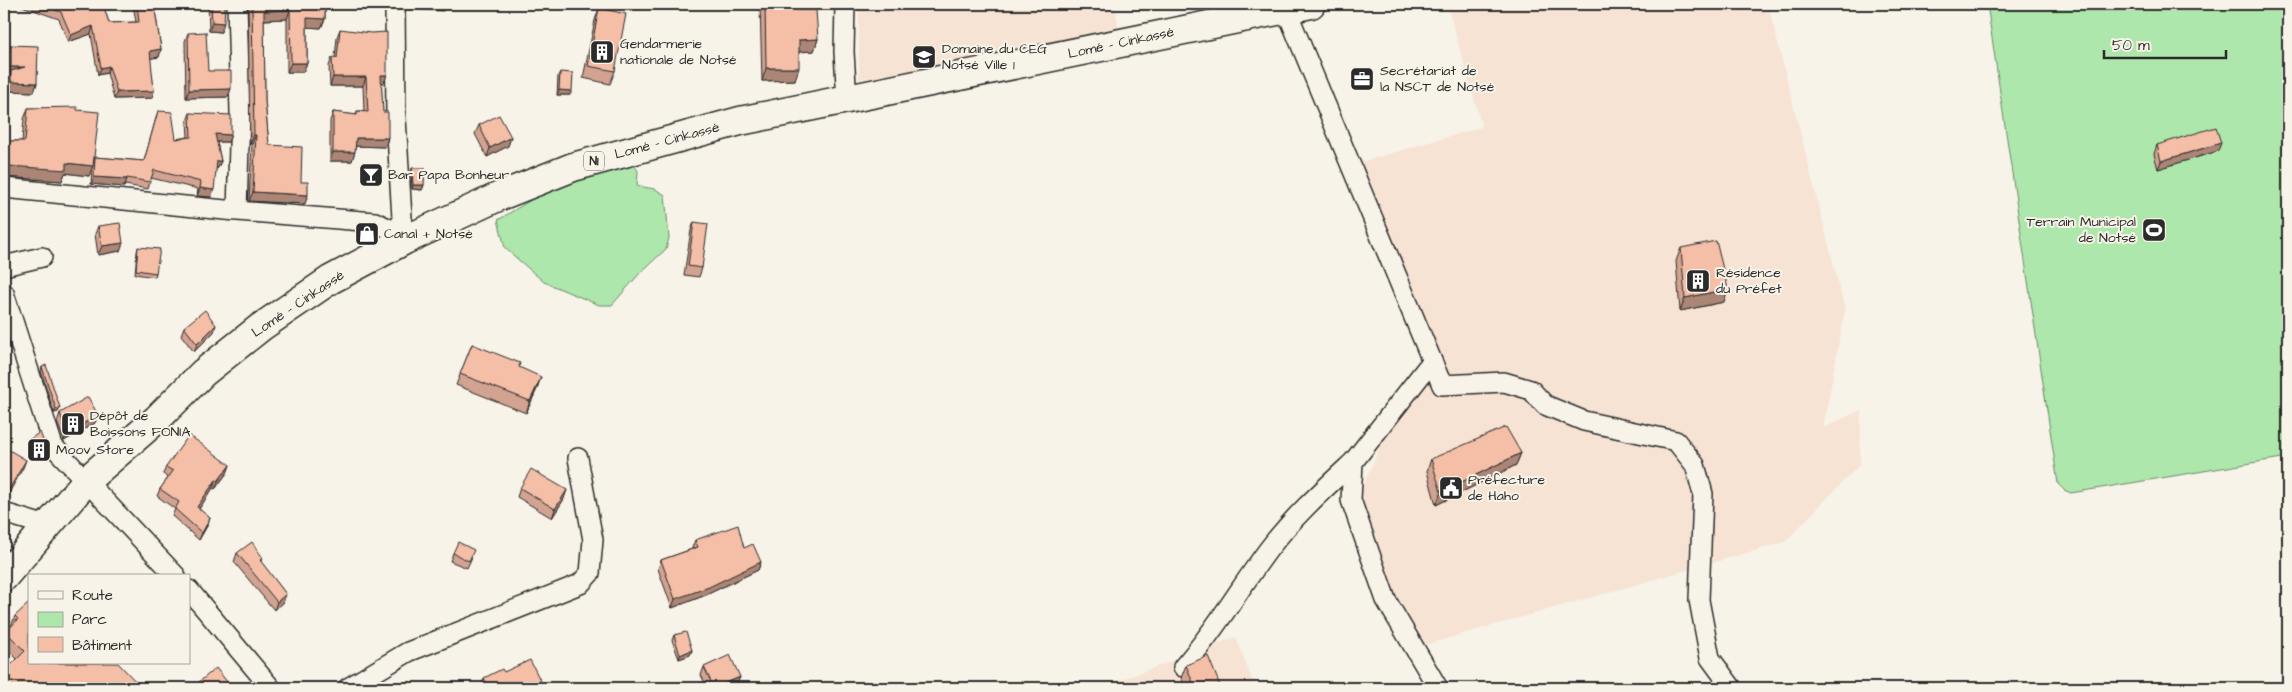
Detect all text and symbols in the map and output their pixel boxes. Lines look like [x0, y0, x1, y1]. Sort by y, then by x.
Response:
street label: Lomé - Cinkassé [1066, 22, 1176, 64]
scale bar [2104, 28, 2227, 60]
place label: Gendarmerie nationale de Notsé [620, 34, 737, 70]
text: 50 m [2112, 35, 2150, 56]
building icon: Gendarmerie nationale de Notsé [589, 39, 615, 65]
place label: Domaine du CEG Notsé Ville 1 [942, 39, 1047, 75]
school or university icon: Domaine du CEG Notsé Ville 1 [911, 44, 937, 70]
place label: Secrétariat de la NSCT de Notsé [1380, 61, 1495, 97]
office icon: Secrétariat de la NSCT de Notsé [1349, 66, 1375, 92]
street label: Lomé - Cinkassé [612, 117, 722, 165]
road number: N1 [584, 152, 604, 170]
bar icon: Bar Papa Bonheur [358, 162, 384, 188]
place label: Bar Papa Bonheur [388, 165, 509, 185]
place label: Terrain Municipal de Notsé [2027, 212, 2136, 248]
sports icon: Terrain Municipal de Notsé [2141, 217, 2167, 243]
shop icon: Canal + Notsè [354, 221, 380, 247]
place label: Canal + Notsè [384, 224, 473, 244]
place label: Résidence du Préfet [1716, 263, 1782, 299]
street label: Lomé - Cinkassé [248, 265, 349, 342]
building icon: Résidence du Préfet [1685, 268, 1711, 294]
place label: Dépôt de Boissons FONIA [90, 406, 190, 442]
building icon: Dépôt de Boissons FONIA [60, 411, 86, 437]
building icon: Moov Store [26, 437, 52, 463]
place label: Moov Store [56, 440, 134, 460]
place label: Préfecture de Haho [1468, 470, 1545, 506]
public building icon: Préfecture de Haho [1438, 475, 1464, 501]
legend [28, 574, 190, 664]
text: Route [72, 585, 113, 606]
text: Parc [72, 609, 107, 630]
text: Bâtiment [72, 635, 132, 656]

